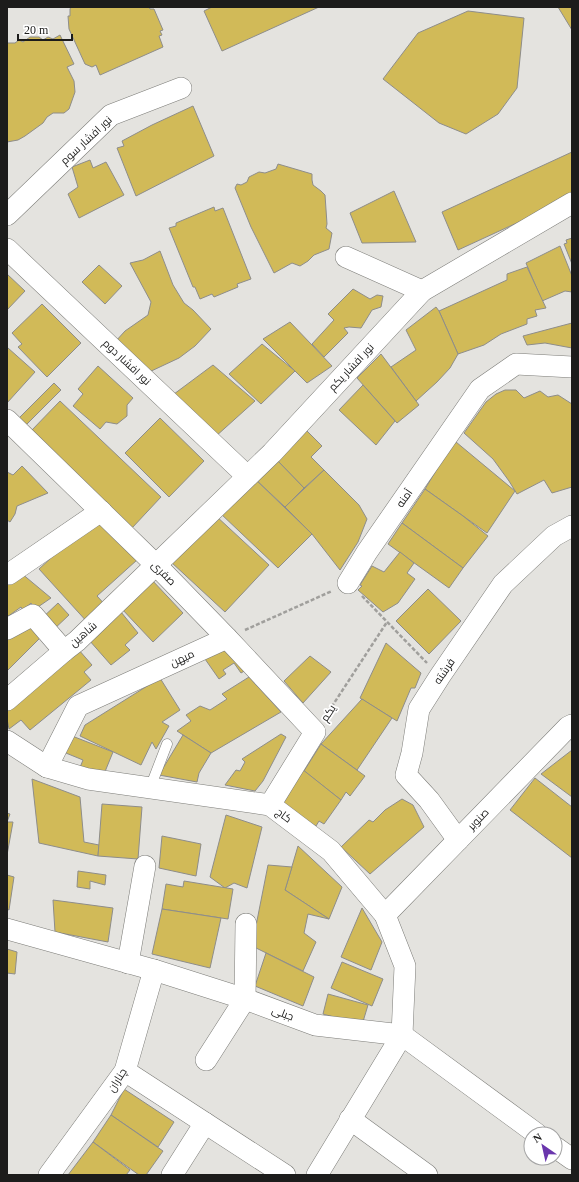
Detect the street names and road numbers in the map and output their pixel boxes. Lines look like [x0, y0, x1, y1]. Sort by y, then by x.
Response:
street label: نور افشار سوم [58, 113, 115, 168]
street label: نور افشار دوم [99, 337, 153, 389]
street label: نور افشار یکم [326, 341, 377, 395]
street label: آمنه [393, 486, 415, 509]
street label: صفری [149, 558, 179, 588]
street label: شاهین [67, 619, 100, 650]
street label: میهن [168, 647, 196, 670]
street label: فرشته [431, 656, 458, 687]
street label: یکم [318, 702, 339, 725]
street label: کاج [273, 805, 294, 826]
street label: صنوبر [464, 806, 492, 834]
street label: جبلی [270, 1003, 296, 1024]
street label: چناران [105, 1066, 130, 1095]

